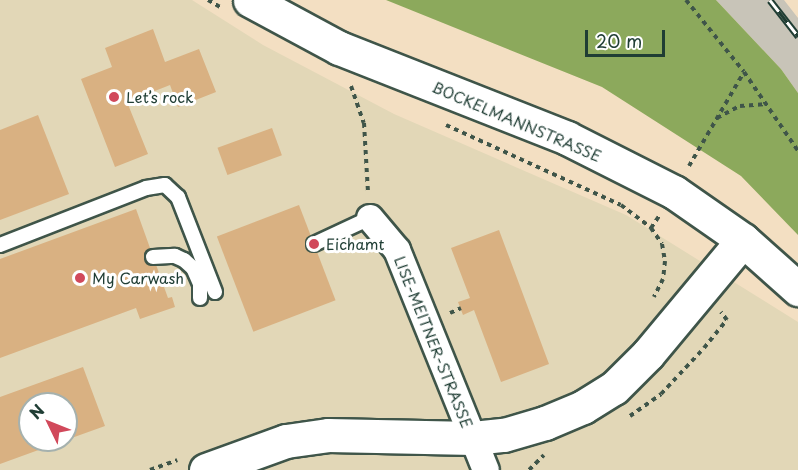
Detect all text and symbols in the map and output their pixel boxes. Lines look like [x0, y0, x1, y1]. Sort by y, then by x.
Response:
scale bar [588, 18, 668, 56]
text: 20 m [596, 27, 642, 54]
street label: BOCKELMANNSTRASSE [430, 77, 604, 165]
place label: Let’s rock [126, 88, 193, 106]
marker: Let’s rock [107, 90, 121, 104]
place label: Eichamt [326, 235, 384, 253]
marker: Eichamt [307, 237, 321, 251]
street label: LISE-MEITNER-STRASSE [391, 253, 477, 431]
place label: My Carwash [92, 269, 184, 287]
marker: My Carwash [73, 271, 87, 285]
north arrow [18, 392, 78, 452]
text: N [23, 398, 49, 424]

